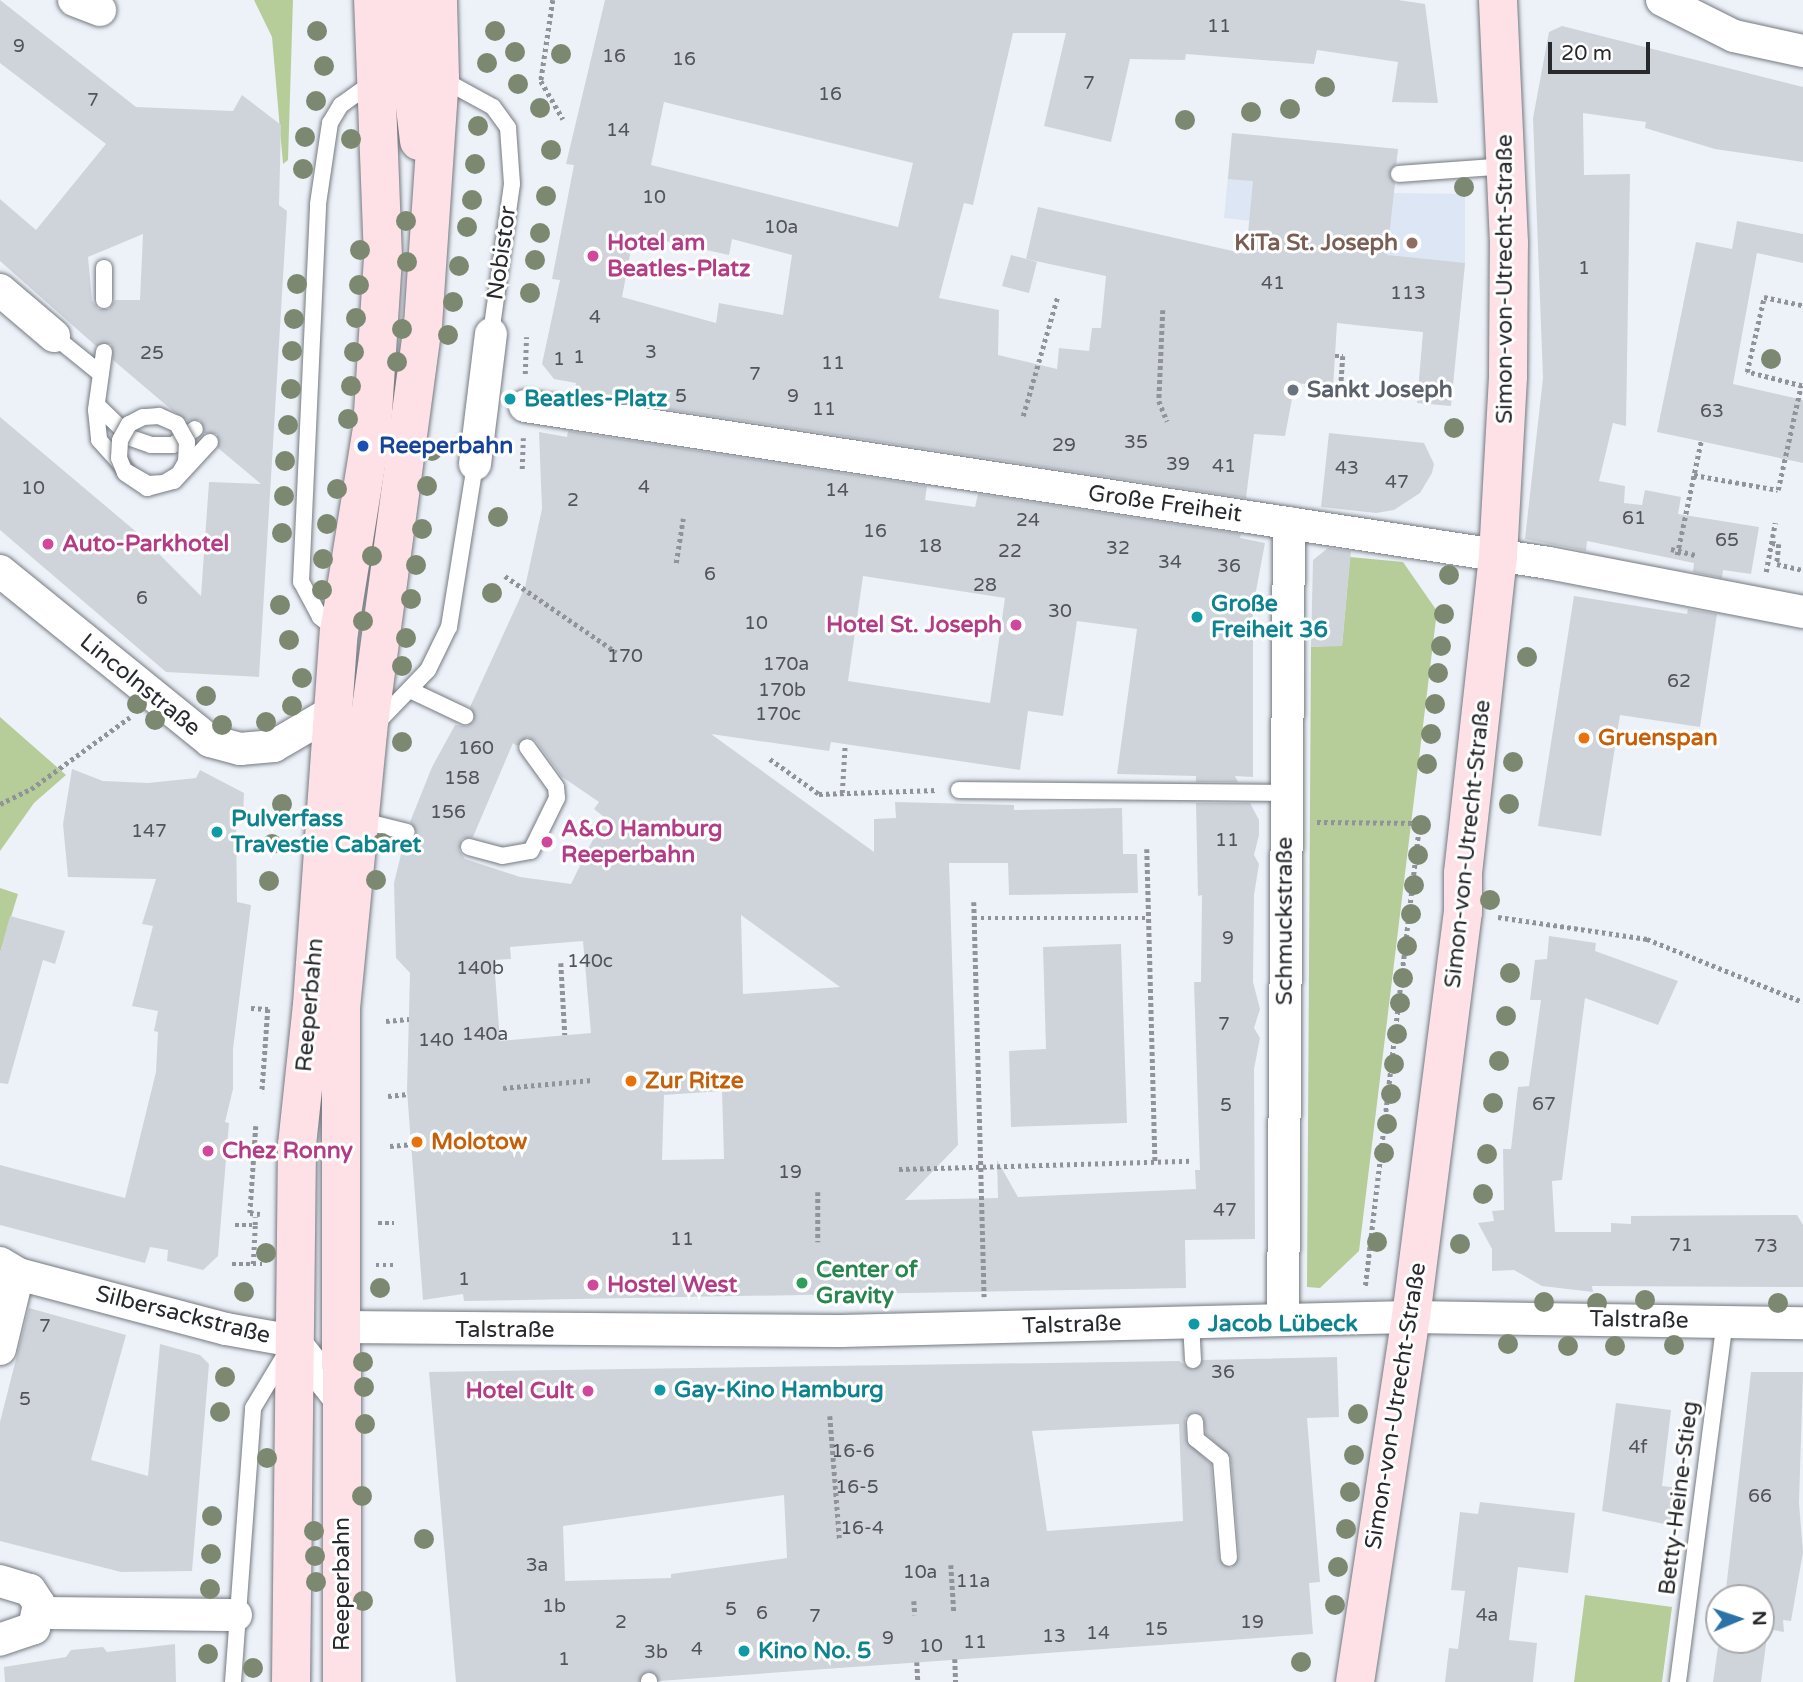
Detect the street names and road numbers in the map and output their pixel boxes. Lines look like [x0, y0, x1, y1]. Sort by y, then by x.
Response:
street label: Simon-von-Utrecht-Straße [1491, 134, 1519, 424]
street label: Nobistor [482, 204, 522, 302]
street label: Große Freiheit [1086, 480, 1244, 528]
street label: Lincolnstraße [74, 628, 206, 742]
street label: Simon-von-Utrecht-Straße [1439, 698, 1497, 990]
street label: Schmuckstraße [1271, 837, 1299, 1005]
street label: Reeperbahn [290, 937, 330, 1073]
street label: Simon-von-Utrecht-Straße [1360, 1261, 1432, 1551]
street label: Silbersackstraße [93, 1280, 273, 1350]
street label: Talstraße [1589, 1305, 1689, 1335]
street label: Talstraße [1022, 1309, 1122, 1341]
street label: Talstraße [455, 1316, 555, 1344]
street label: Betty-Heine-Stieg [1653, 1399, 1705, 1597]
street label: Reeperbahn [328, 1517, 356, 1651]

